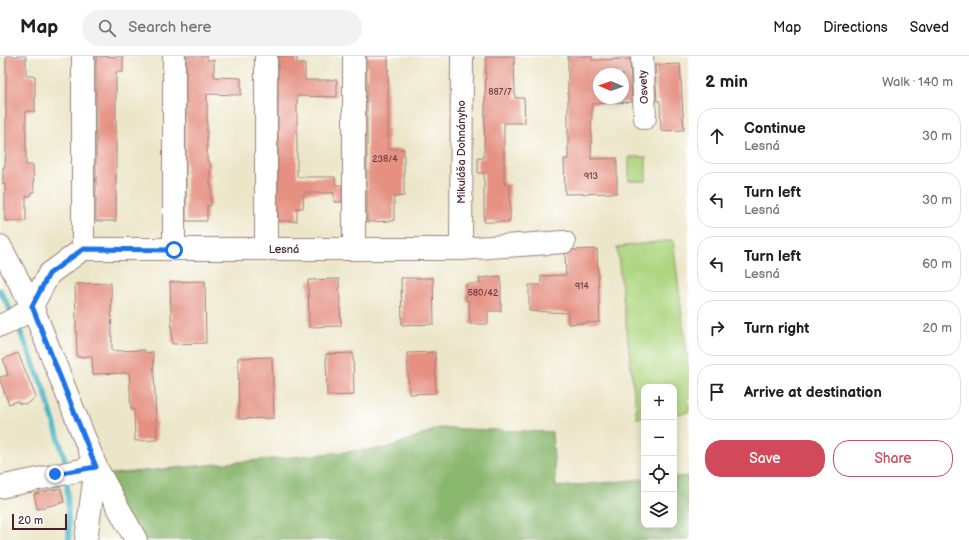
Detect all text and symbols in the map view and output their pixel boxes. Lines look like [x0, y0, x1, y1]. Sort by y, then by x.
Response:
search box [82, 10, 362, 46]
text: Map [20, 16, 58, 39]
icon: search [96, 17, 118, 39]
text: Search here [128, 18, 211, 37]
text: Map [773, 19, 801, 36]
text: Directions [823, 19, 888, 36]
text: Saved [910, 19, 949, 36]
north arrow [593, 68, 629, 104]
street label: Osvety [636, 70, 651, 104]
text: 2 min [705, 72, 748, 92]
text: Walk · 140 m [882, 74, 953, 90]
house number: 887/7 [488, 87, 512, 98]
street label: Mikuláša Dohnányho [455, 100, 468, 204]
text: Continue [744, 119, 806, 138]
icon: ahead [706, 125, 728, 147]
text: 30 m [922, 128, 952, 144]
text: Lesná [744, 138, 780, 154]
house number: 238/4 [372, 154, 398, 165]
house number: 913 [584, 171, 599, 182]
text: Turn left [744, 183, 801, 202]
icon: left [706, 189, 728, 211]
text: 30 m [922, 192, 952, 208]
text: Lesná [744, 202, 780, 218]
route start [165, 241, 183, 259]
street label: Lesná [269, 243, 299, 256]
text: Turn left [744, 247, 801, 266]
icon: left [706, 253, 728, 275]
text: 60 m [922, 256, 952, 272]
text: Lesná [744, 266, 780, 282]
house number: 914 [575, 281, 590, 292]
house number: 580/42 [468, 288, 499, 299]
icon: right [706, 317, 728, 339]
text: Turn right [744, 319, 809, 338]
text: 20 m [922, 320, 952, 336]
icon: arrive [706, 381, 728, 403]
text: Arrive at destination [744, 383, 882, 402]
map controls [641, 384, 677, 528]
button: + [641, 384, 677, 420]
button: − [641, 420, 677, 456]
button: Save [705, 440, 825, 477]
button: Share [833, 440, 953, 477]
button: locate [641, 456, 677, 492]
route end [46, 465, 64, 483]
button: layers [641, 492, 677, 528]
scale bar [12, 512, 67, 531]
text: 20 m [18, 514, 43, 527]

